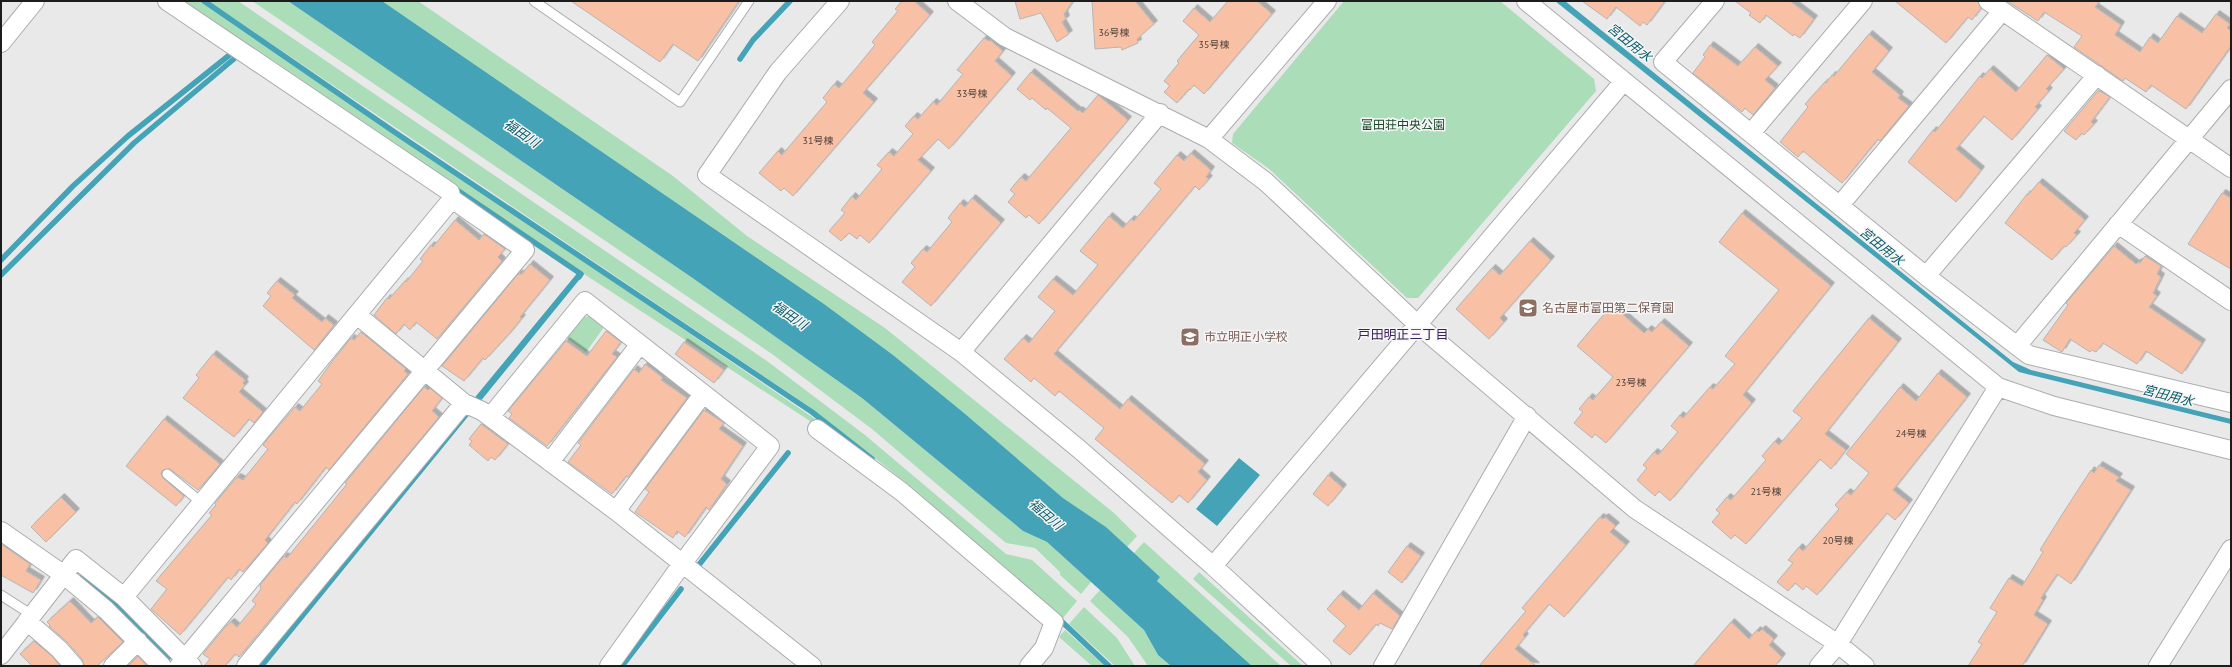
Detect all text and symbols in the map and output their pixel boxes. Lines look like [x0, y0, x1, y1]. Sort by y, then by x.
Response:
water label: 宮田用水 [1604, 19, 1657, 67]
house number: 36号棟 [1099, 26, 1129, 39]
house number: 35号棟 [1199, 38, 1229, 51]
house number: 33号棟 [957, 87, 987, 100]
water label: 福田川 [501, 115, 544, 152]
park label: 富田荘中央公園 [1361, 117, 1445, 132]
house number: 31号棟 [803, 134, 833, 147]
water label: 宮田用水 [1856, 223, 1909, 271]
water label: 福田川 [769, 297, 812, 334]
school or university icon: 名古屋市富田第二保育園 [1517, 297, 1539, 319]
place label: 名古屋市富田第二保育園 [1542, 300, 1674, 315]
school or university icon: 市立明正小学校 [1179, 326, 1201, 348]
district label: 戸田明正三丁目 [1357, 326, 1449, 343]
place label: 市立明正小学校 [1204, 329, 1288, 344]
house number: 23号棟 [1616, 376, 1646, 389]
water label: 宮田用水 [2141, 381, 2197, 411]
house number: 24号棟 [1896, 427, 1926, 440]
house number: 21号棟 [1751, 485, 1781, 498]
water label: 福田川 [1025, 495, 1067, 535]
house number: 20号棟 [1823, 534, 1853, 547]

